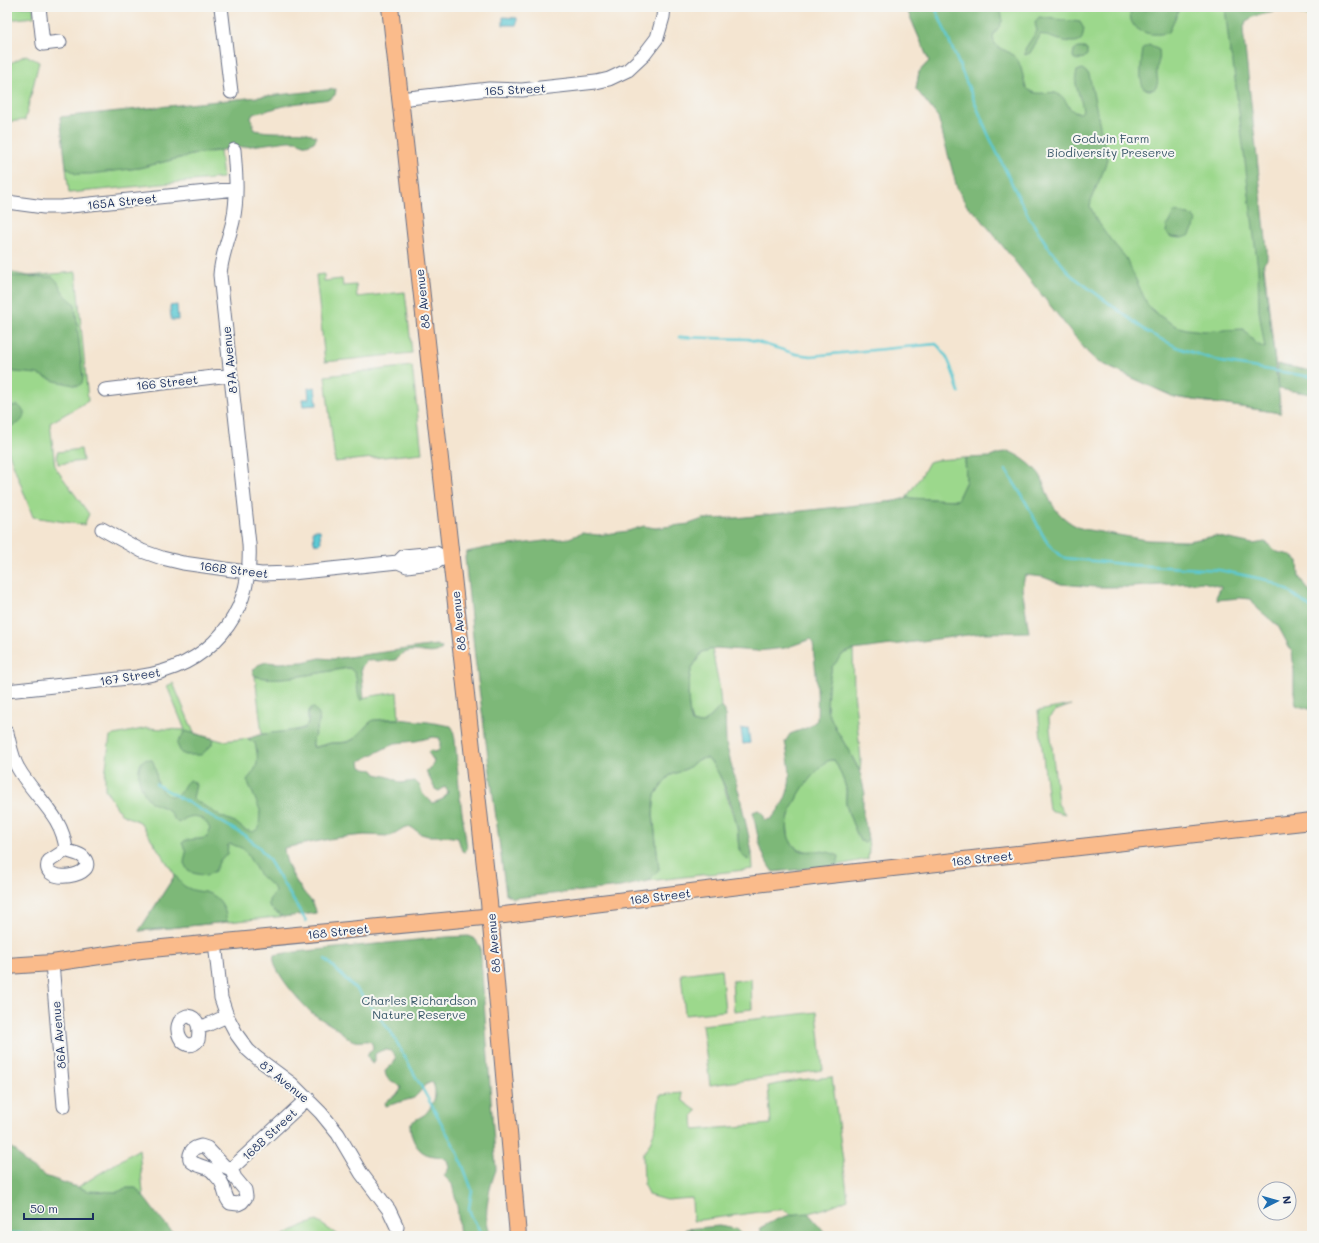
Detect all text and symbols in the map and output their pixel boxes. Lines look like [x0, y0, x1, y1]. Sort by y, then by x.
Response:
street label: 165 Street [484, 79, 546, 99]
park label: Godwin Farm Biodiversity Preserve [1047, 130, 1175, 160]
street label: 165A Street [86, 189, 158, 213]
street label: 88 Avenue [411, 268, 433, 330]
street label: 87A Avenue [218, 326, 240, 394]
street label: 166 Street [135, 371, 199, 393]
street label: 166B Street [199, 557, 269, 581]
street label: 88 Avenue [447, 590, 469, 652]
street label: 167 Street [98, 663, 162, 689]
street label: 168 Street [950, 847, 1014, 869]
street label: 168 Street [628, 884, 692, 908]
street label: 88 Avenue [482, 912, 504, 974]
street label: 168 Street [306, 920, 370, 942]
park label: Charles Richardson Nature Reserve [362, 992, 476, 1022]
street label: 86A Avenue [47, 1000, 69, 1070]
street label: 87 Avenue [257, 1056, 313, 1106]
street label: 168B Street [238, 1104, 300, 1164]
north arrow [1257, 1181, 1297, 1221]
scale bar [24, 1195, 93, 1221]
text: N [1280, 1195, 1295, 1205]
text: 50 m [30, 1200, 58, 1216]

